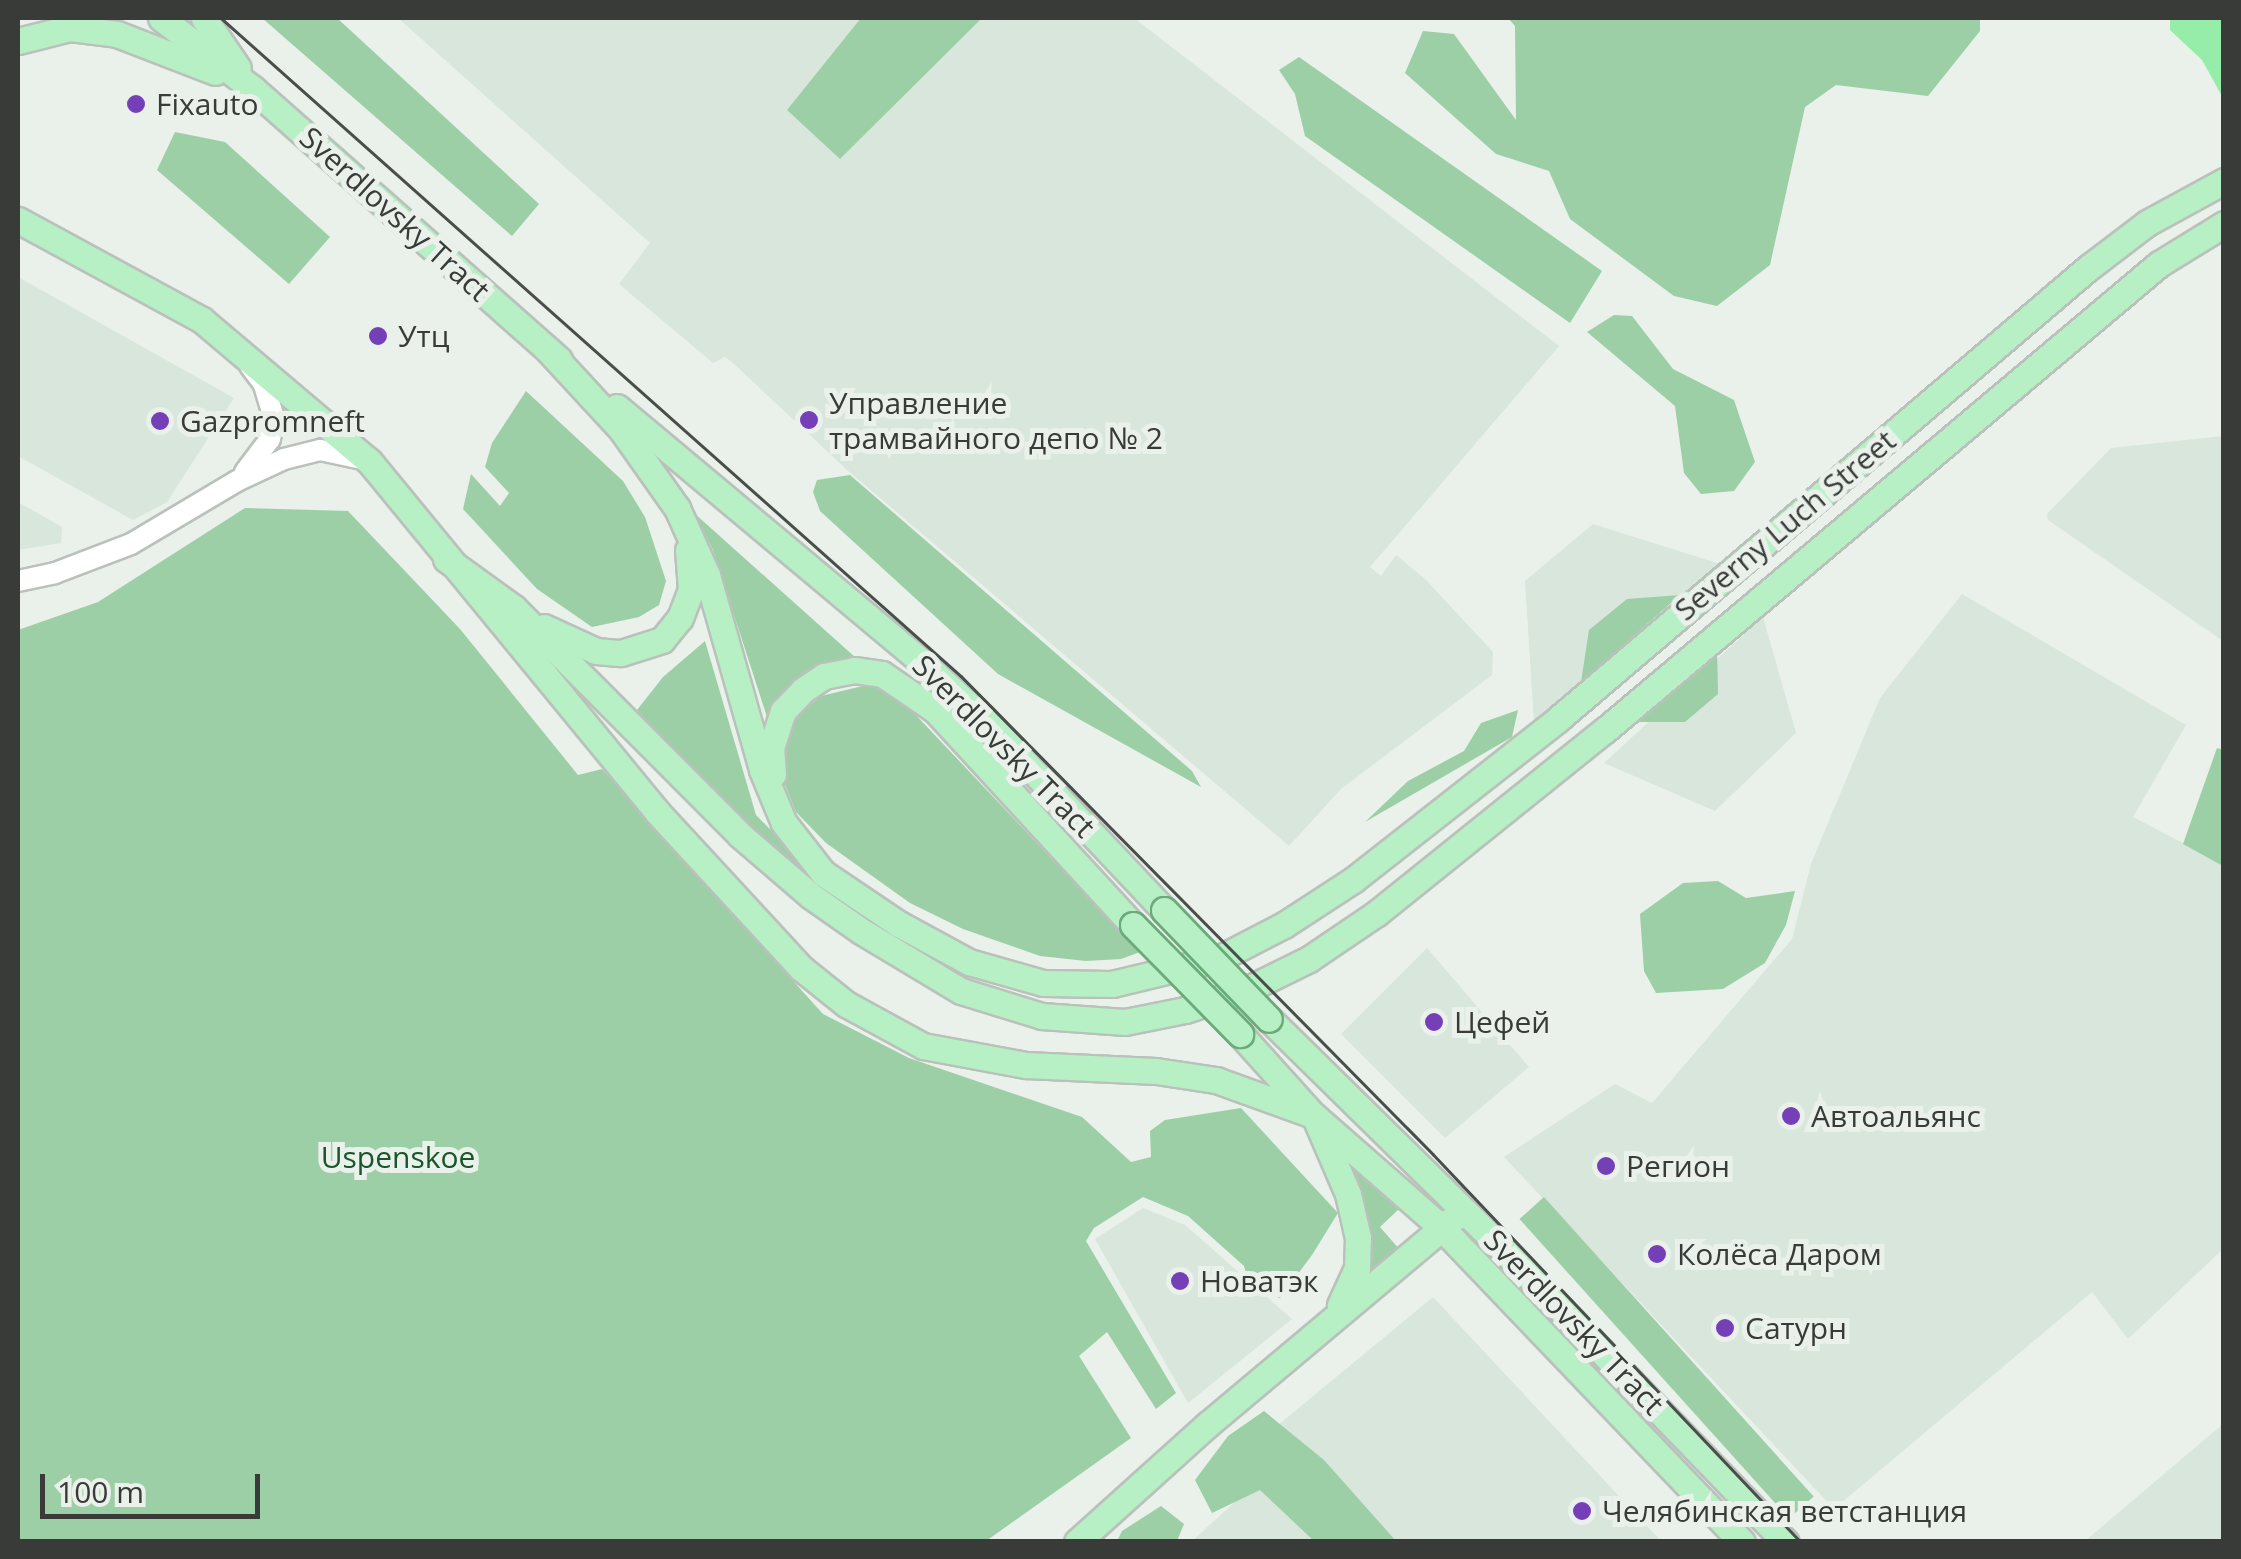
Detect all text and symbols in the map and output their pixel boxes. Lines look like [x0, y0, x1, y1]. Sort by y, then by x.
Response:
place label: Fixauto [156, 86, 259, 122]
marker: Fixauto [125, 93, 147, 115]
street label: Sverdlovsky Tract [293, 119, 497, 309]
place label: Утц [398, 318, 449, 354]
marker: Утц [367, 325, 389, 347]
place label: Управление трамвайного депо № 2 [829, 385, 1163, 456]
place label: Gazpromneft [180, 403, 365, 439]
marker: Управление трамвайного депо № 2 [798, 409, 820, 431]
marker: Gazpromneft [149, 410, 171, 432]
street label: Severny Luch Street [1667, 422, 1903, 628]
street label: Sverdlovsky Tract [905, 647, 1103, 845]
place label: Цефей [1454, 1004, 1550, 1040]
marker: Цефей [1423, 1011, 1445, 1033]
place label: Автоальянс [1811, 1098, 1981, 1134]
marker: Автоальянс [1780, 1105, 1802, 1127]
park label: Uspenskoe [321, 1139, 475, 1175]
place label: Регион [1626, 1148, 1730, 1184]
marker: Регион [1595, 1155, 1617, 1177]
street label: Sverdlovsky Tract [1477, 1222, 1671, 1422]
place label: Колёса Даром [1677, 1236, 1882, 1272]
marker: Колёса Даром [1646, 1243, 1668, 1265]
place label: Новатэк [1200, 1263, 1318, 1299]
marker: Новатэк [1169, 1270, 1191, 1292]
place label: Сатурн [1745, 1310, 1847, 1346]
marker: Сатурн [1714, 1317, 1736, 1339]
scale bar [45, 1454, 265, 1516]
text: 100 m [57, 1471, 144, 1512]
place label: Челябинская ветстанция [1602, 1493, 1967, 1529]
marker: Челябинская ветстанция [1571, 1500, 1593, 1522]

